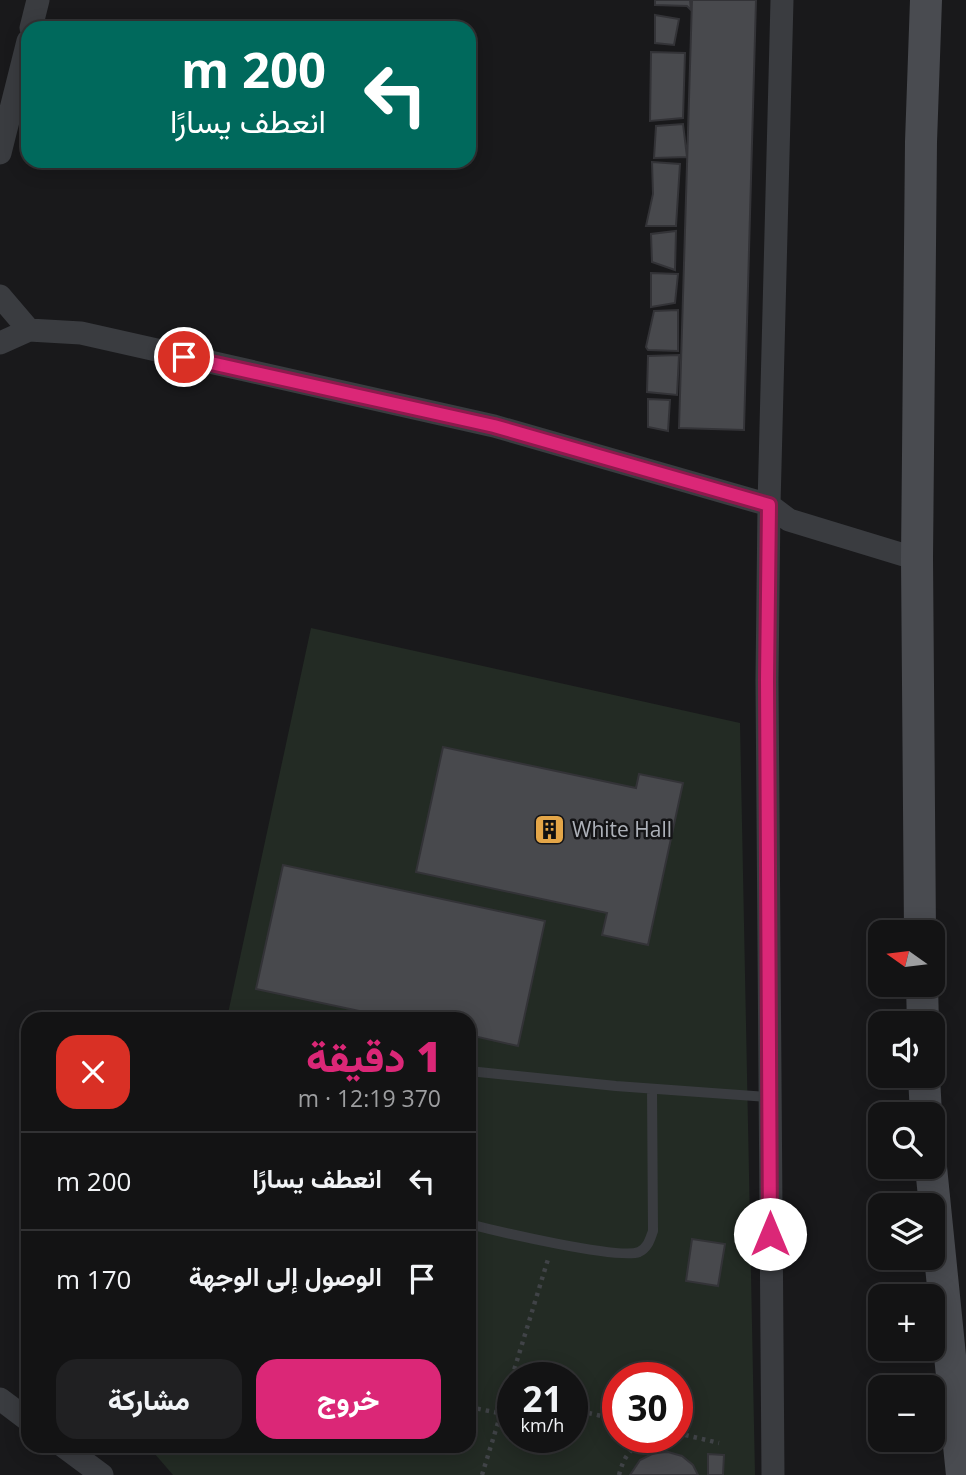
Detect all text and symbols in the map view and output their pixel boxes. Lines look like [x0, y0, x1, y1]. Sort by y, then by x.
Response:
text: 200 m [181, 36, 326, 102]
icon: left [350, 49, 441, 140]
text: انعطف يسارًا [170, 99, 326, 142]
pin [154, 327, 214, 387]
icon: arrive [165, 338, 203, 376]
building icon: White Hall [532, 813, 566, 847]
place label: White Hall [572, 815, 672, 843]
north arrow [868, 920, 945, 998]
map controls [868, 920, 945, 1452]
button: sound [868, 1011, 945, 1088]
text: 1 دقيقة [306, 1027, 441, 1084]
button: close [56, 1035, 130, 1109]
text: 370 m · 12:19 [298, 1082, 441, 1114]
button: search [868, 1102, 945, 1179]
text: انعطف يسارًا [252, 1160, 382, 1196]
icon: left [403, 1162, 441, 1200]
text: 200 m [56, 1163, 131, 1199]
button: layers [868, 1193, 945, 1270]
position arrow [733, 1197, 807, 1271]
text: الوصول إلى الوجهة [189, 1258, 382, 1294]
icon: arrive [403, 1260, 441, 1298]
text: 170 m [56, 1261, 131, 1297]
button: + [868, 1284, 945, 1361]
button: مشاركة [56, 1359, 242, 1439]
button: خروج [256, 1359, 441, 1439]
speed limit sign: 30 [602, 1362, 693, 1453]
text: 21 [522, 1375, 563, 1422]
button: − [868, 1375, 945, 1452]
text: km/h [521, 1413, 564, 1437]

